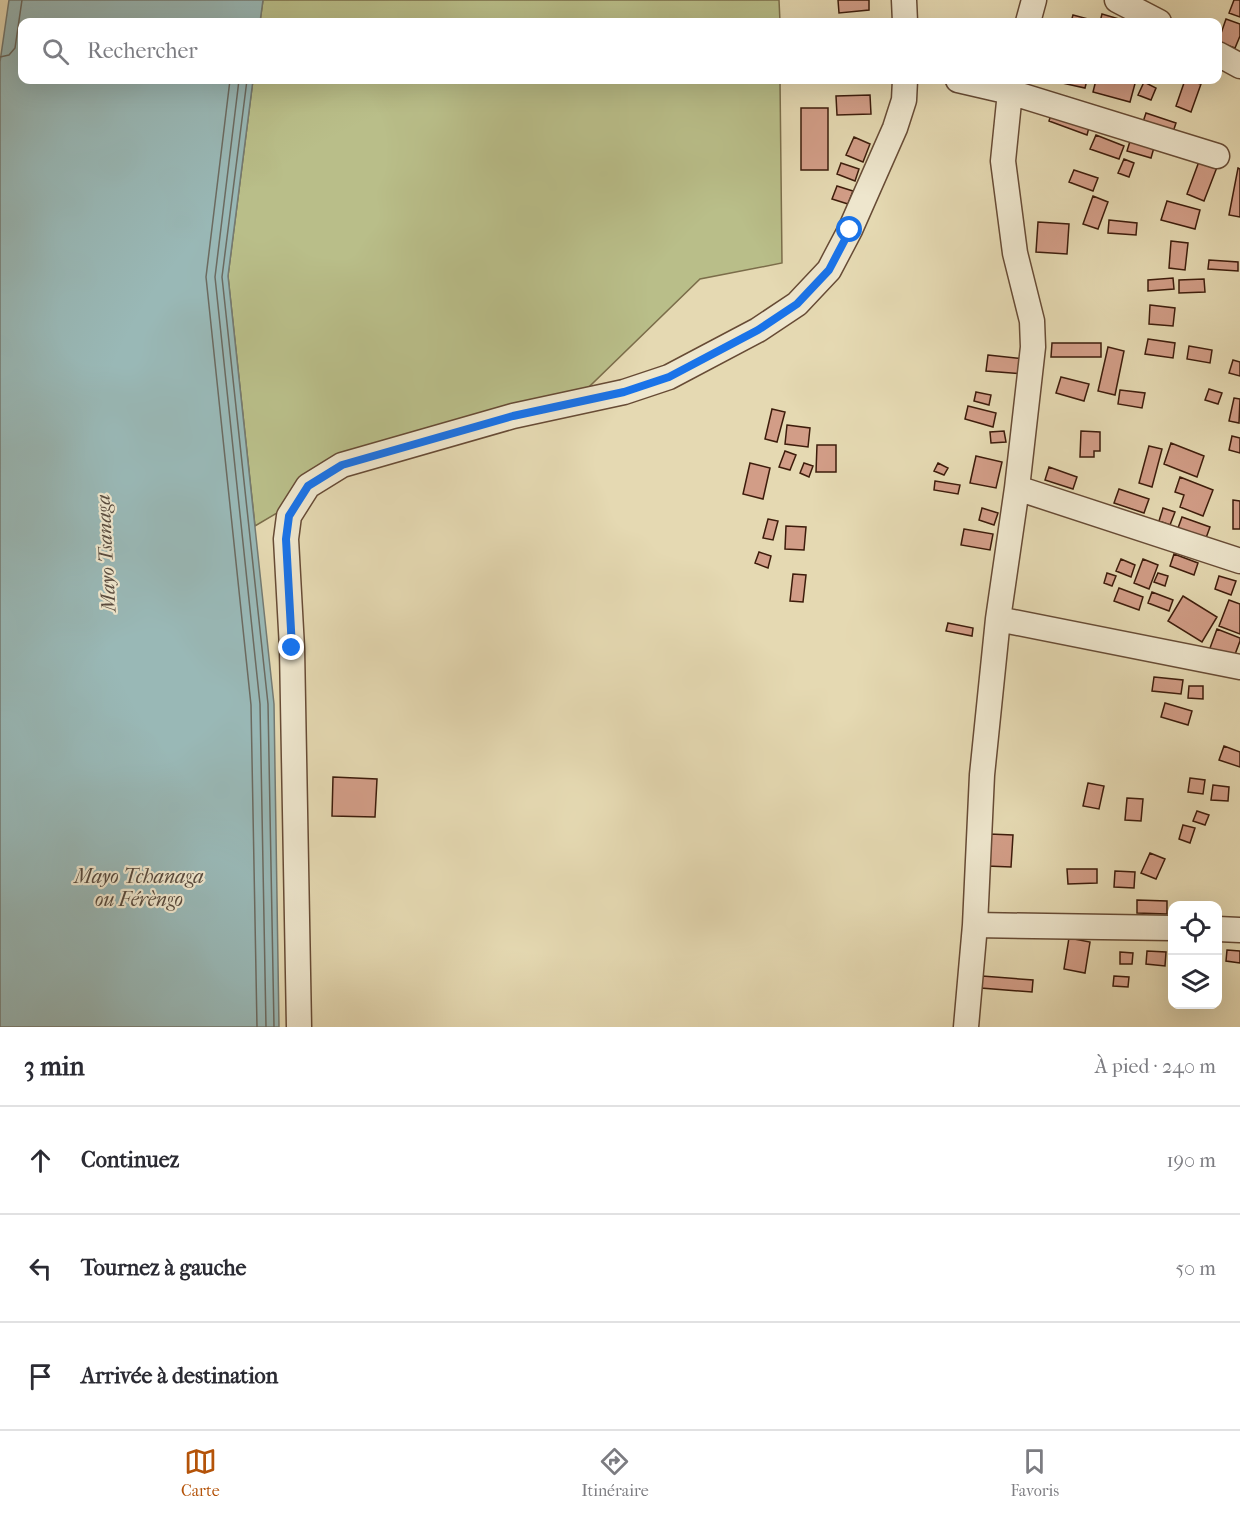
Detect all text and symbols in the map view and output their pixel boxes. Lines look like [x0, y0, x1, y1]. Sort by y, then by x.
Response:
search box [18, 18, 1222, 84]
icon: search [39, 35, 72, 68]
text: Rechercher [87, 38, 198, 64]
route start [836, 216, 862, 242]
water label: Mayo Tsanaga [91, 494, 121, 614]
route end [278, 634, 304, 660]
water label: Mayo Tchanaga ou Férèngo [72, 865, 204, 911]
map controls [1168, 901, 1222, 1009]
button: locate [1168, 901, 1222, 955]
button: layers [1168, 955, 1222, 1009]
text: 3 min [24, 1051, 85, 1082]
text: À pied · 240 m [1095, 1055, 1216, 1078]
icon: ahead [24, 1144, 57, 1177]
text: Continuez [81, 1147, 179, 1173]
text: 190 m [1166, 1149, 1216, 1172]
icon: left [24, 1252, 57, 1285]
text: Tournez à gauche [81, 1255, 246, 1281]
text: 50 m [1175, 1257, 1216, 1280]
icon: arrive [24, 1360, 57, 1393]
text: Arrivée à destination [81, 1363, 278, 1389]
tab: Carte [181, 1445, 220, 1500]
tab: Itinéraire [581, 1445, 649, 1500]
tab: Favoris [1010, 1445, 1059, 1500]

